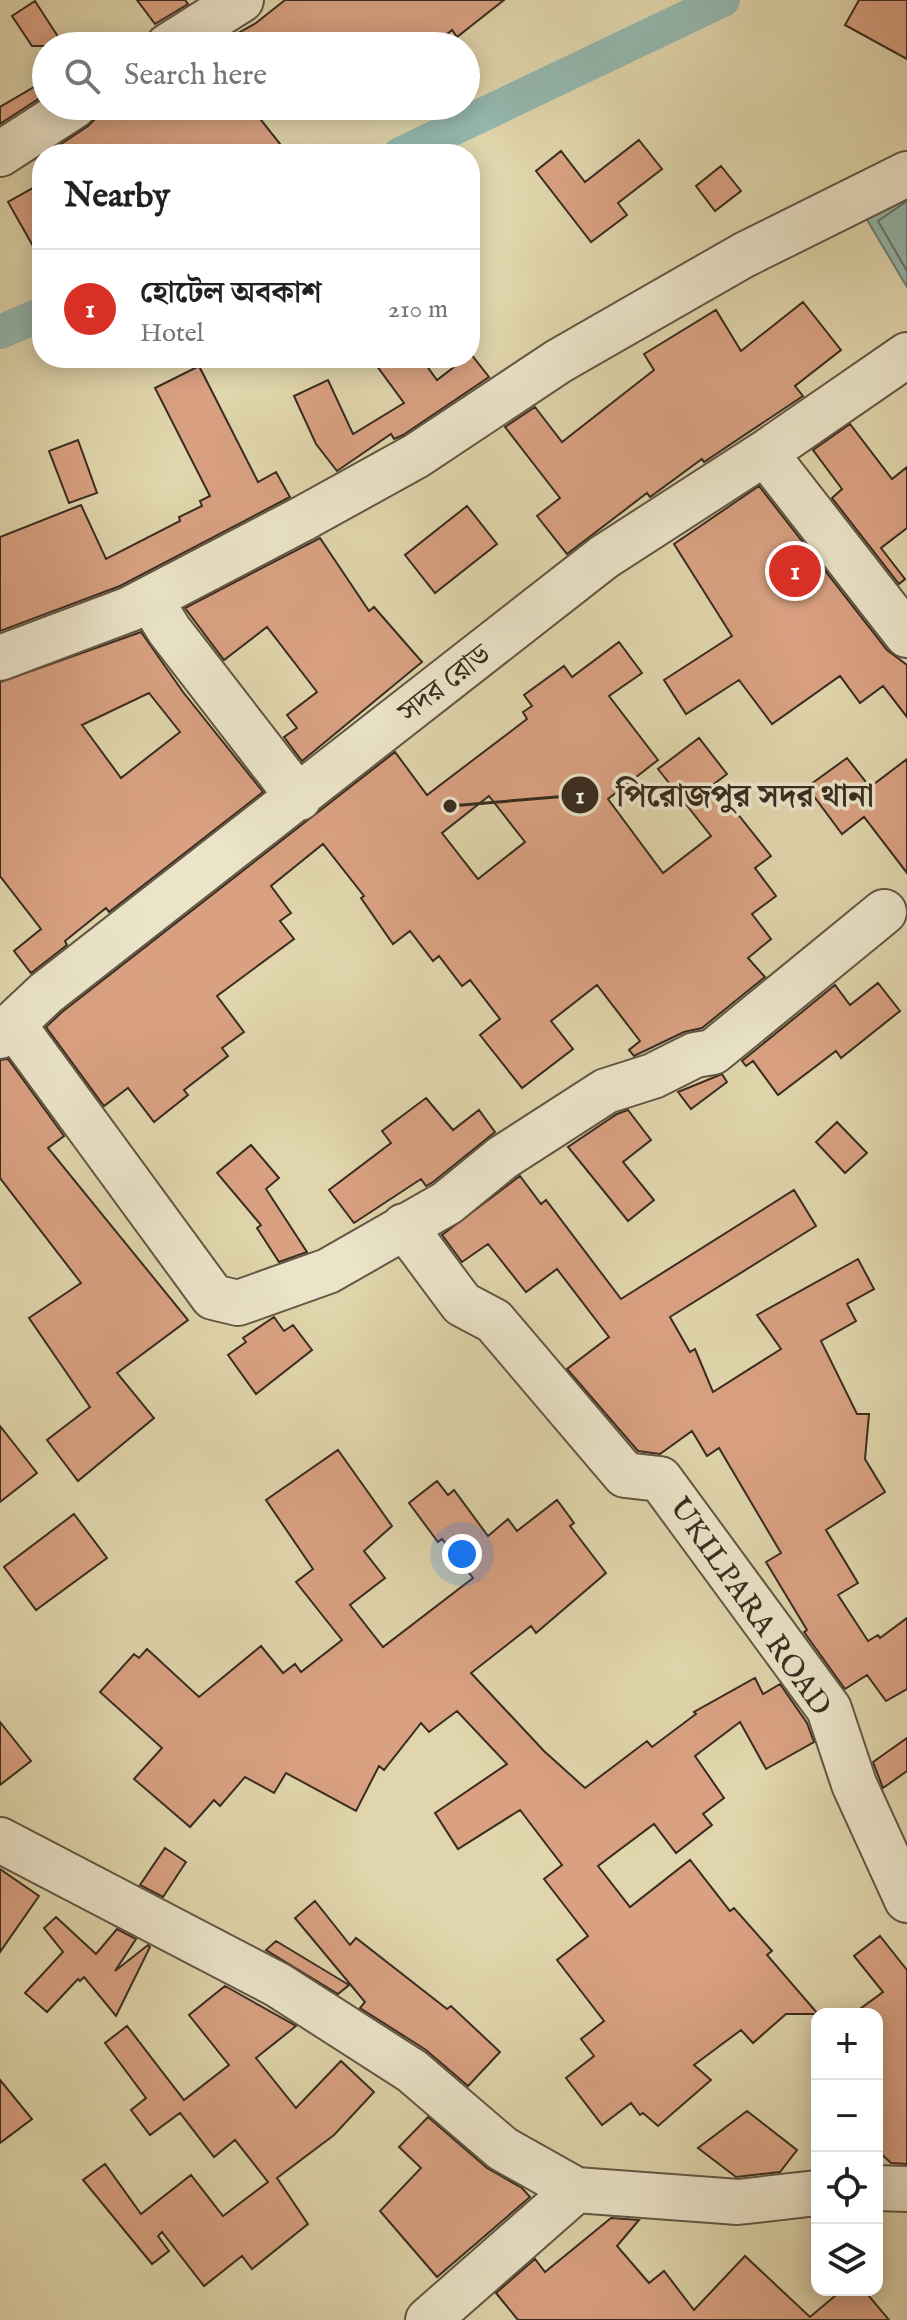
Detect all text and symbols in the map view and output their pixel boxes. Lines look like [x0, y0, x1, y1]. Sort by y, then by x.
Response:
search box [32, 32, 480, 120]
icon: search [60, 54, 104, 98]
text: Search here [124, 57, 267, 95]
text: Nearby [64, 175, 170, 218]
text: হোটেল অবকাশ [140, 275, 321, 313]
text: 1 [85, 293, 95, 326]
text: 210 m [388, 293, 448, 326]
text: Hotel [140, 317, 204, 350]
pin: 1 [769, 541, 821, 601]
street label: সদর রোড [391, 636, 500, 733]
callout: পিরোজপুর সদর থানা [560, 767, 890, 823]
text: পিরোজপুর সদর থানা [614, 776, 874, 818]
text: 1 [576, 781, 585, 812]
street label: UKILPARA ROAD [660, 1490, 839, 1724]
your location [442, 1534, 482, 1574]
map controls [811, 2008, 883, 2296]
button: + [811, 2008, 883, 2080]
button: − [811, 2080, 883, 2152]
button: locate [811, 2152, 883, 2224]
button: layers [811, 2224, 883, 2296]

